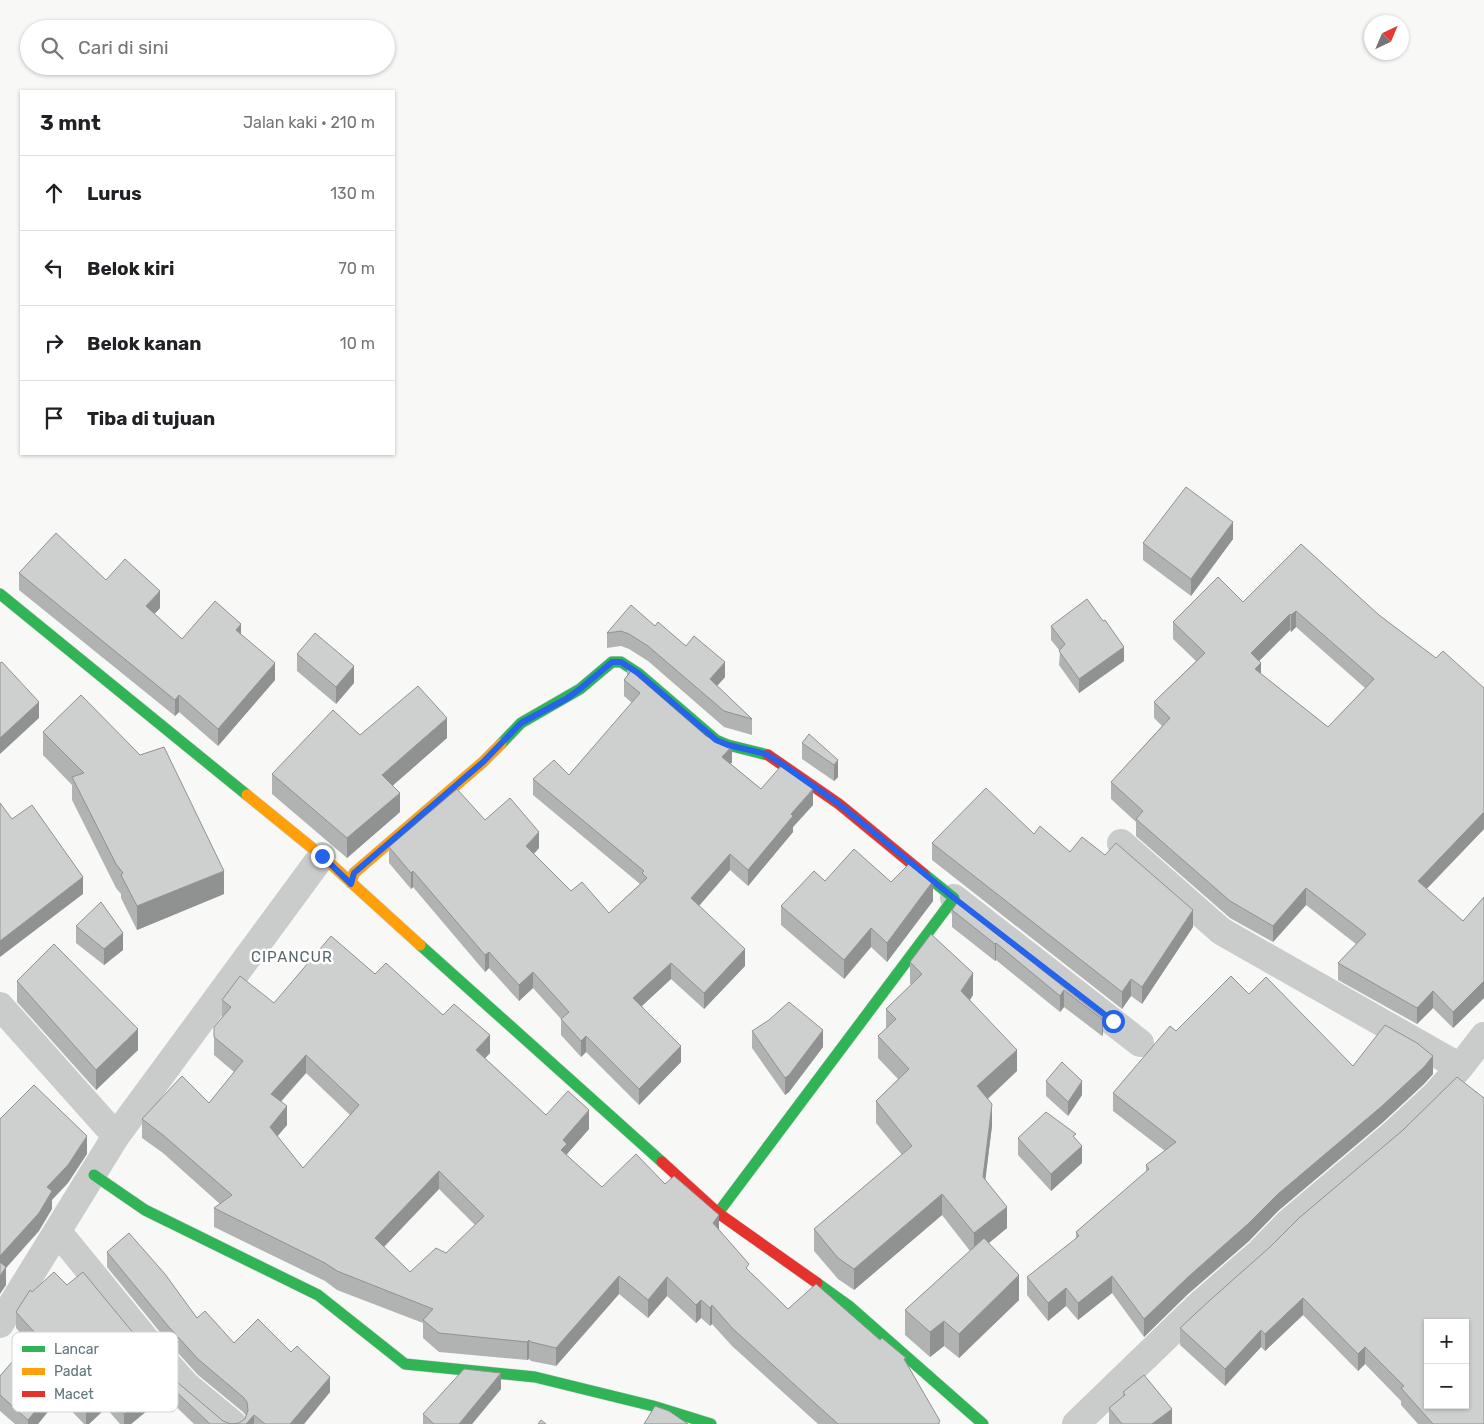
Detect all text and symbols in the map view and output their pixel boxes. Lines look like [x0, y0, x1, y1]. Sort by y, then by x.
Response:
north arrow [1364, 15, 1409, 60]
search box [20, 20, 395, 75]
icon: search [38, 34, 66, 62]
text: Cari di sini [78, 36, 169, 59]
text: 3 mnt [40, 110, 101, 135]
text: Jalan kaki · 210 m [243, 113, 375, 132]
icon: ahead [40, 179, 68, 207]
text: Lurus [87, 182, 142, 205]
text: 130 m [330, 184, 375, 203]
icon: left [40, 254, 68, 282]
text: Belok kiri [87, 257, 174, 280]
text: 70 m [338, 259, 375, 278]
icon: right [40, 329, 68, 357]
text: Belok kanan [87, 332, 202, 355]
text: 10 m [340, 334, 375, 353]
icon: arrive [40, 404, 68, 432]
text: Tiba di tujuan [87, 407, 215, 430]
route end [311, 845, 334, 868]
district label: CIPANCUR [251, 948, 333, 966]
route start [1102, 1010, 1125, 1033]
map controls [1424, 1319, 1469, 1409]
button: + [1424, 1319, 1469, 1364]
legend [12, 1332, 178, 1412]
text: Lancar [54, 1341, 100, 1358]
text: Padat [54, 1363, 93, 1380]
button: − [1424, 1364, 1469, 1409]
text: Macet [54, 1386, 94, 1403]

